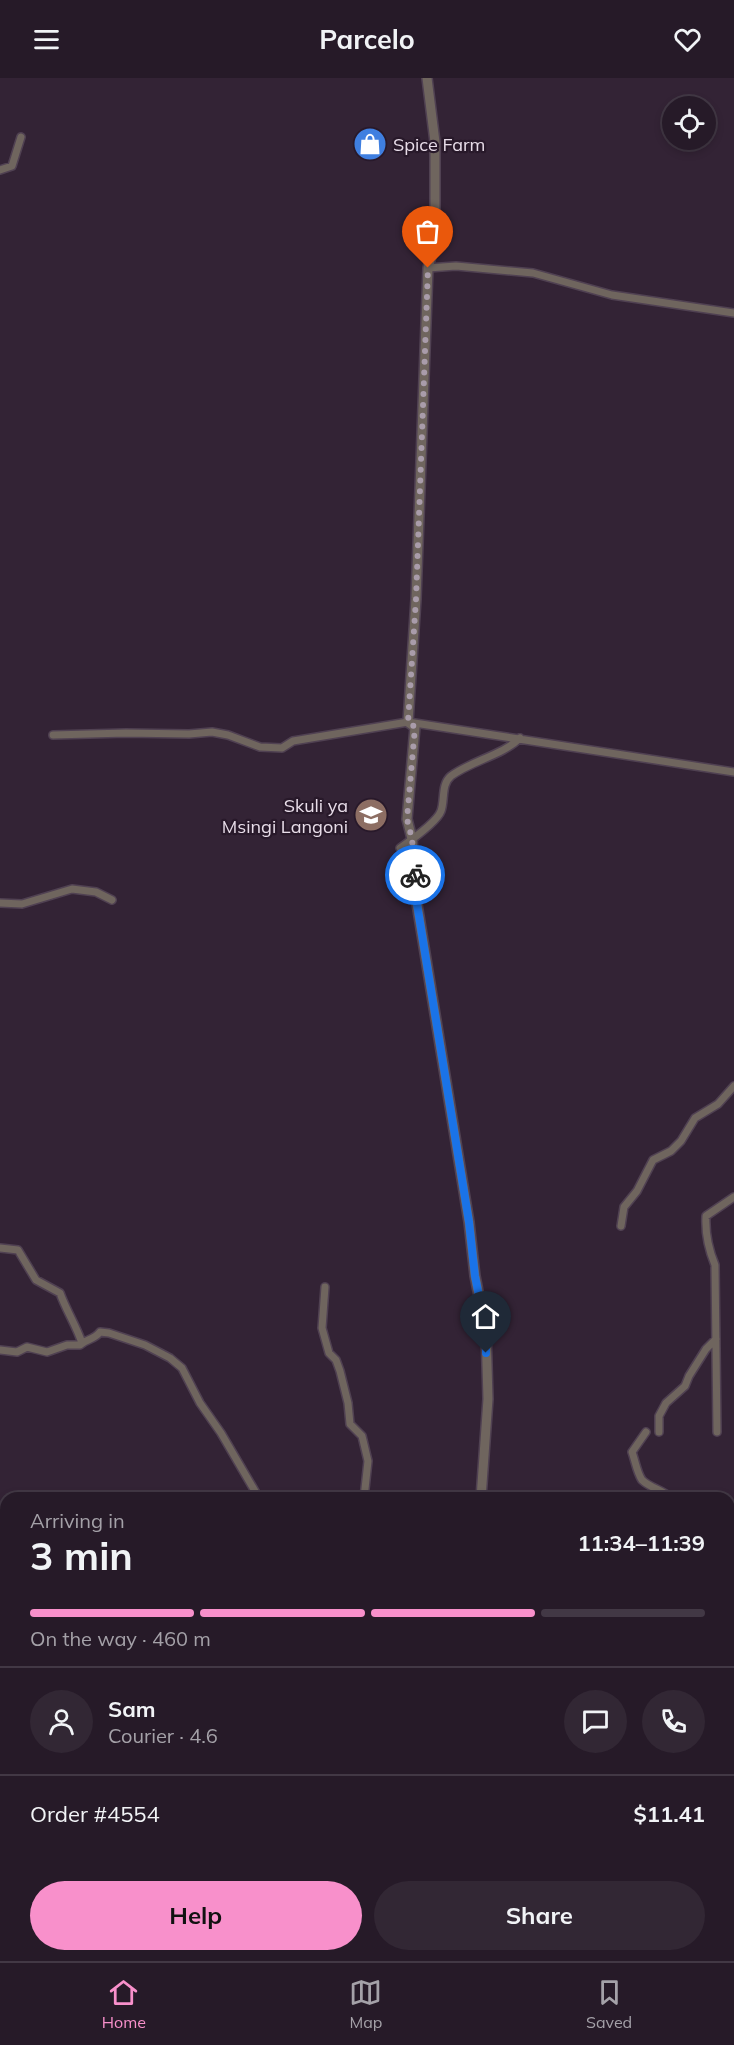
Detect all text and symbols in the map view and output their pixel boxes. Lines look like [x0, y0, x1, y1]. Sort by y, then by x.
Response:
text: Parcelo [319, 22, 415, 56]
icon: menu [30, 23, 63, 56]
icon: heart [671, 23, 704, 56]
map controls [662, 96, 716, 150]
button: locate [662, 96, 716, 150]
shop icon: Spice Farm [352, 126, 388, 162]
place label: Spice Farm [393, 133, 485, 156]
pin [402, 206, 453, 268]
icon: bag [411, 215, 444, 248]
place label: Skuli ya Msingi Langoni [222, 794, 348, 838]
school or university icon: Skuli ya Msingi Langoni [353, 797, 389, 833]
courier [385, 845, 445, 905]
icon: bike [399, 859, 432, 892]
pin [460, 1291, 511, 1353]
icon: home [469, 1300, 502, 1333]
text: Arriving in [30, 1508, 125, 1533]
text: 11:34–11:39 [577, 1529, 705, 1557]
text: 3 min [30, 1531, 133, 1580]
text: On the way · 460 m [30, 1626, 211, 1651]
button: person [30, 1690, 93, 1753]
button: chat [564, 1690, 627, 1753]
button: phone [642, 1690, 705, 1753]
text: Sam [108, 1695, 156, 1723]
text: Courier · 4.6 [108, 1723, 218, 1748]
text: Order #4554 [30, 1800, 160, 1828]
text: $11.41 [634, 1800, 705, 1828]
button: Help [30, 1881, 362, 1950]
button: Share [374, 1881, 705, 1950]
tab: Home [102, 1976, 146, 2032]
tab: Map [349, 1976, 382, 2032]
tab: Saved [586, 1976, 632, 2032]

